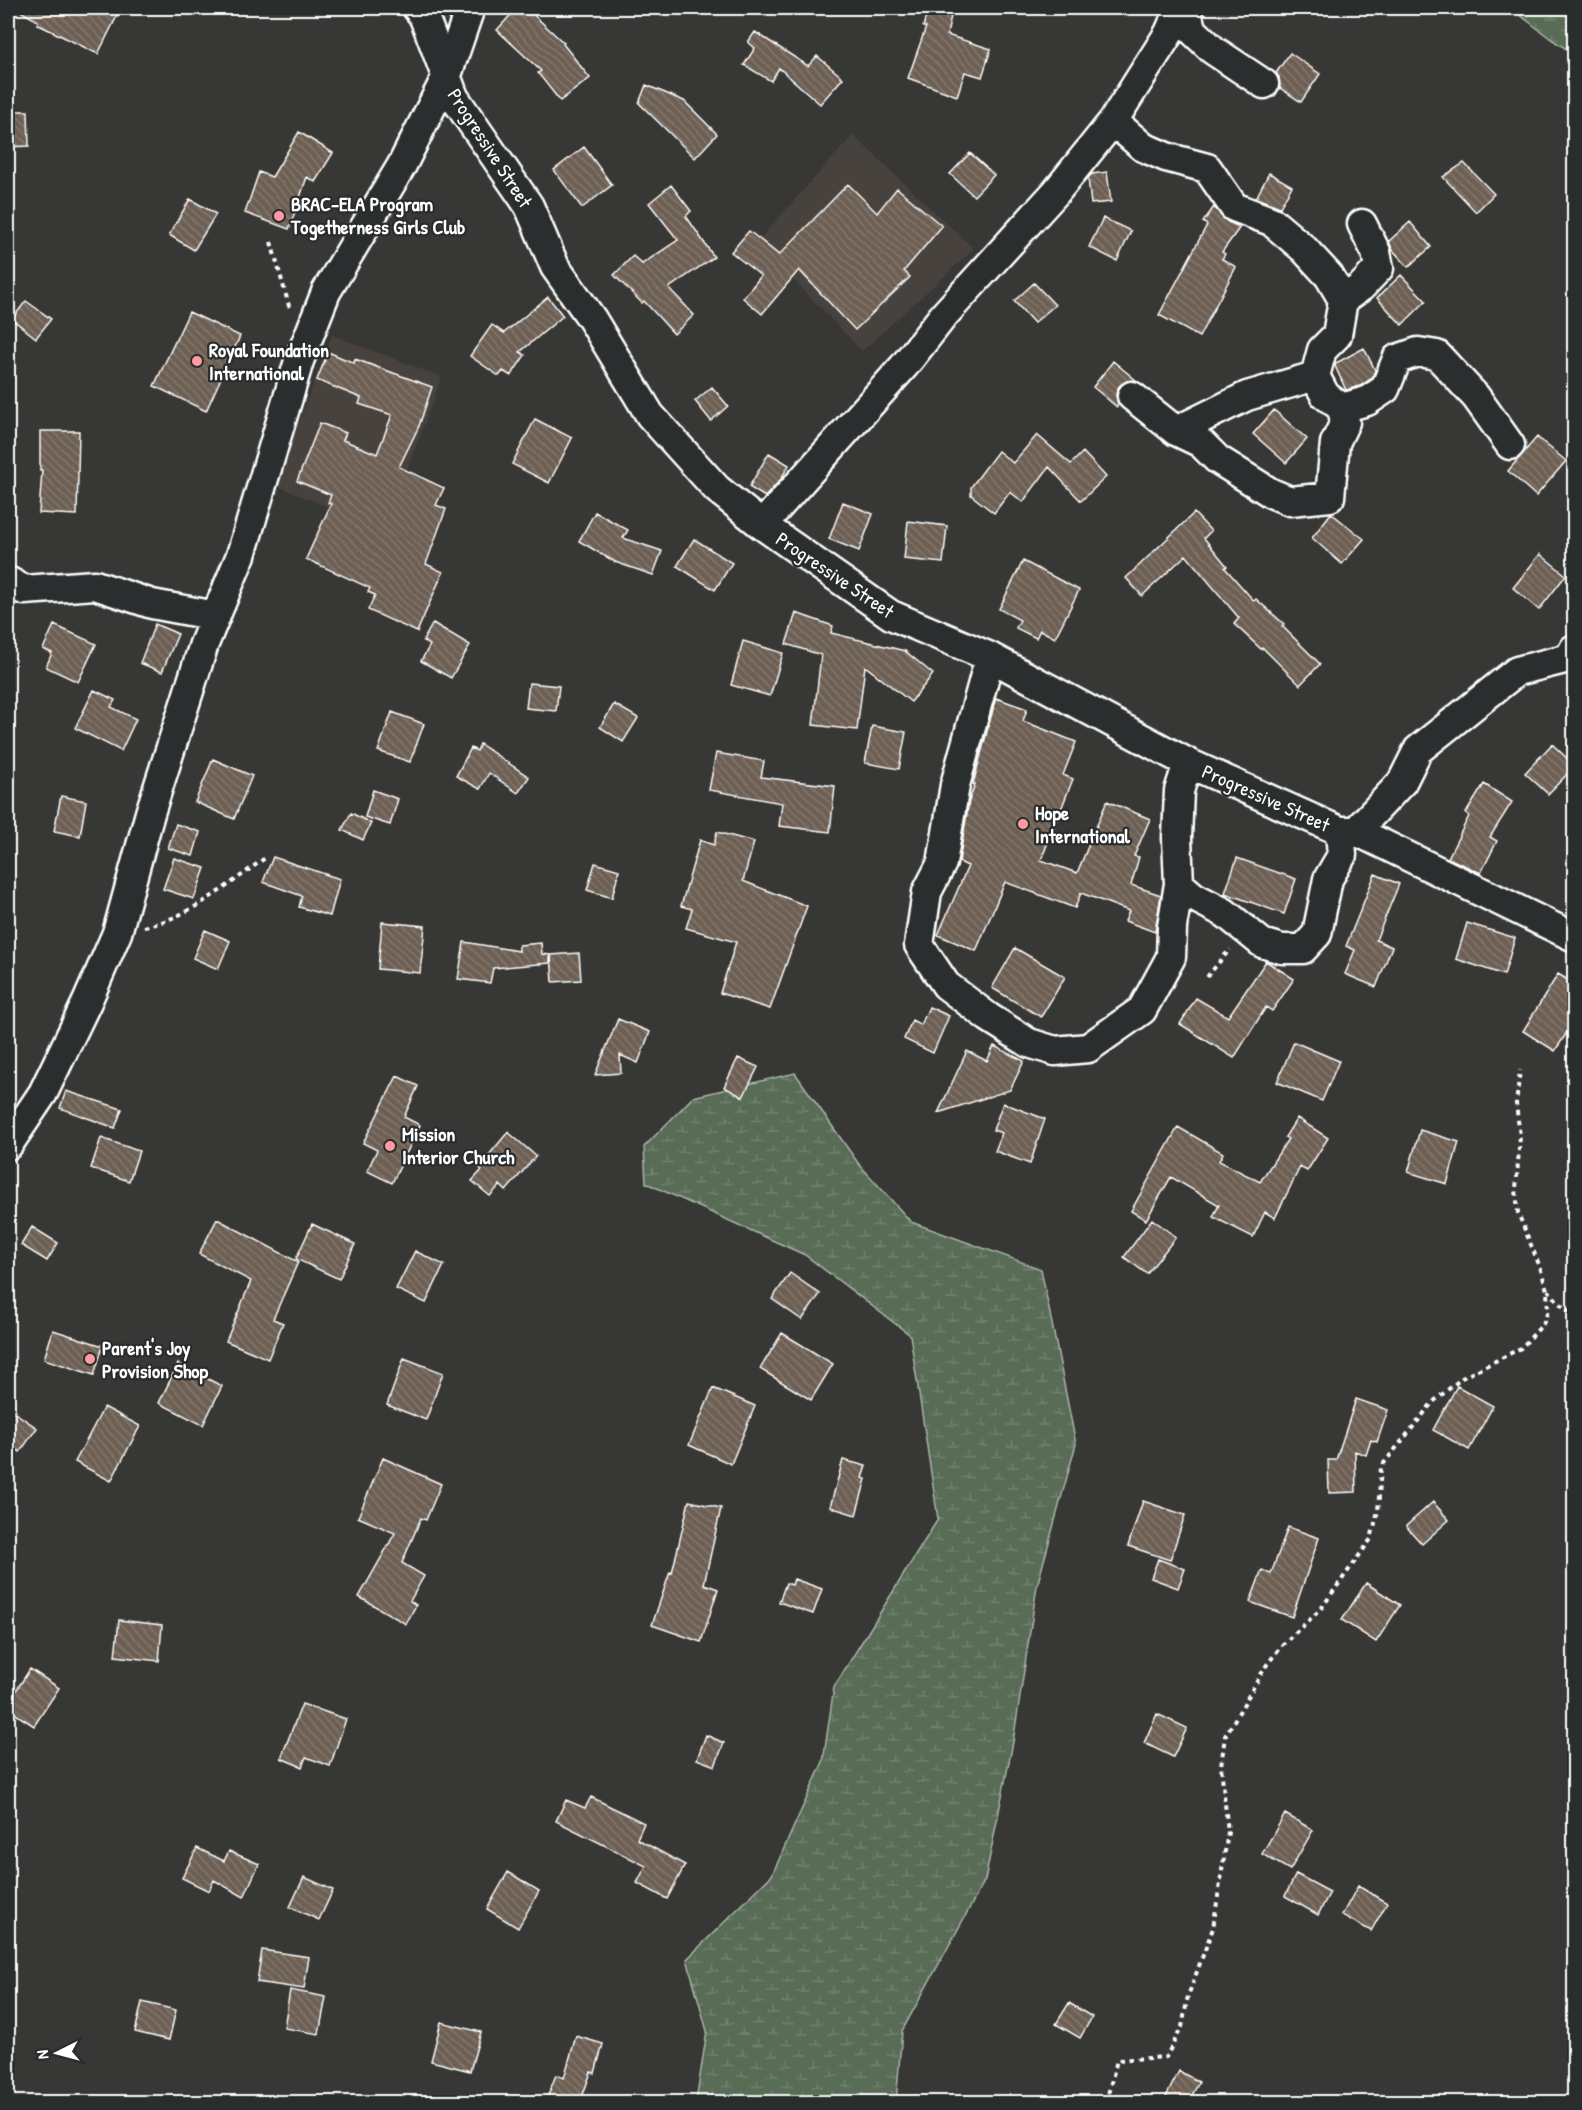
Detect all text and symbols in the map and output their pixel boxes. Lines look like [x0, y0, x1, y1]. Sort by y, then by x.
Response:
street label: Progressive Street [442, 83, 540, 213]
place label: BRAC-ELA Program Togetherness Girls Club [290, 190, 465, 241]
marker: BRAC-ELA Program Togetherness Girls Club [272, 209, 286, 223]
place label: Royal Foundation International [209, 336, 329, 386]
marker: Royal Foundation International [190, 354, 204, 368]
street label: Progressive Street [771, 525, 901, 625]
street label: Progressive Street [1198, 757, 1335, 838]
place label: Hope International [1035, 799, 1130, 849]
marker: Hope International [1016, 817, 1030, 831]
place label: Mission Interior Church [402, 1120, 515, 1170]
marker: Mission Interior Church [383, 1139, 397, 1153]
place label: Parent's Joy Provision Shop [102, 1334, 208, 1385]
marker: Parent's Joy Provision Shop [83, 1352, 97, 1366]
north arrow [27, 2023, 87, 2083]
text: N [31, 2049, 53, 2060]

